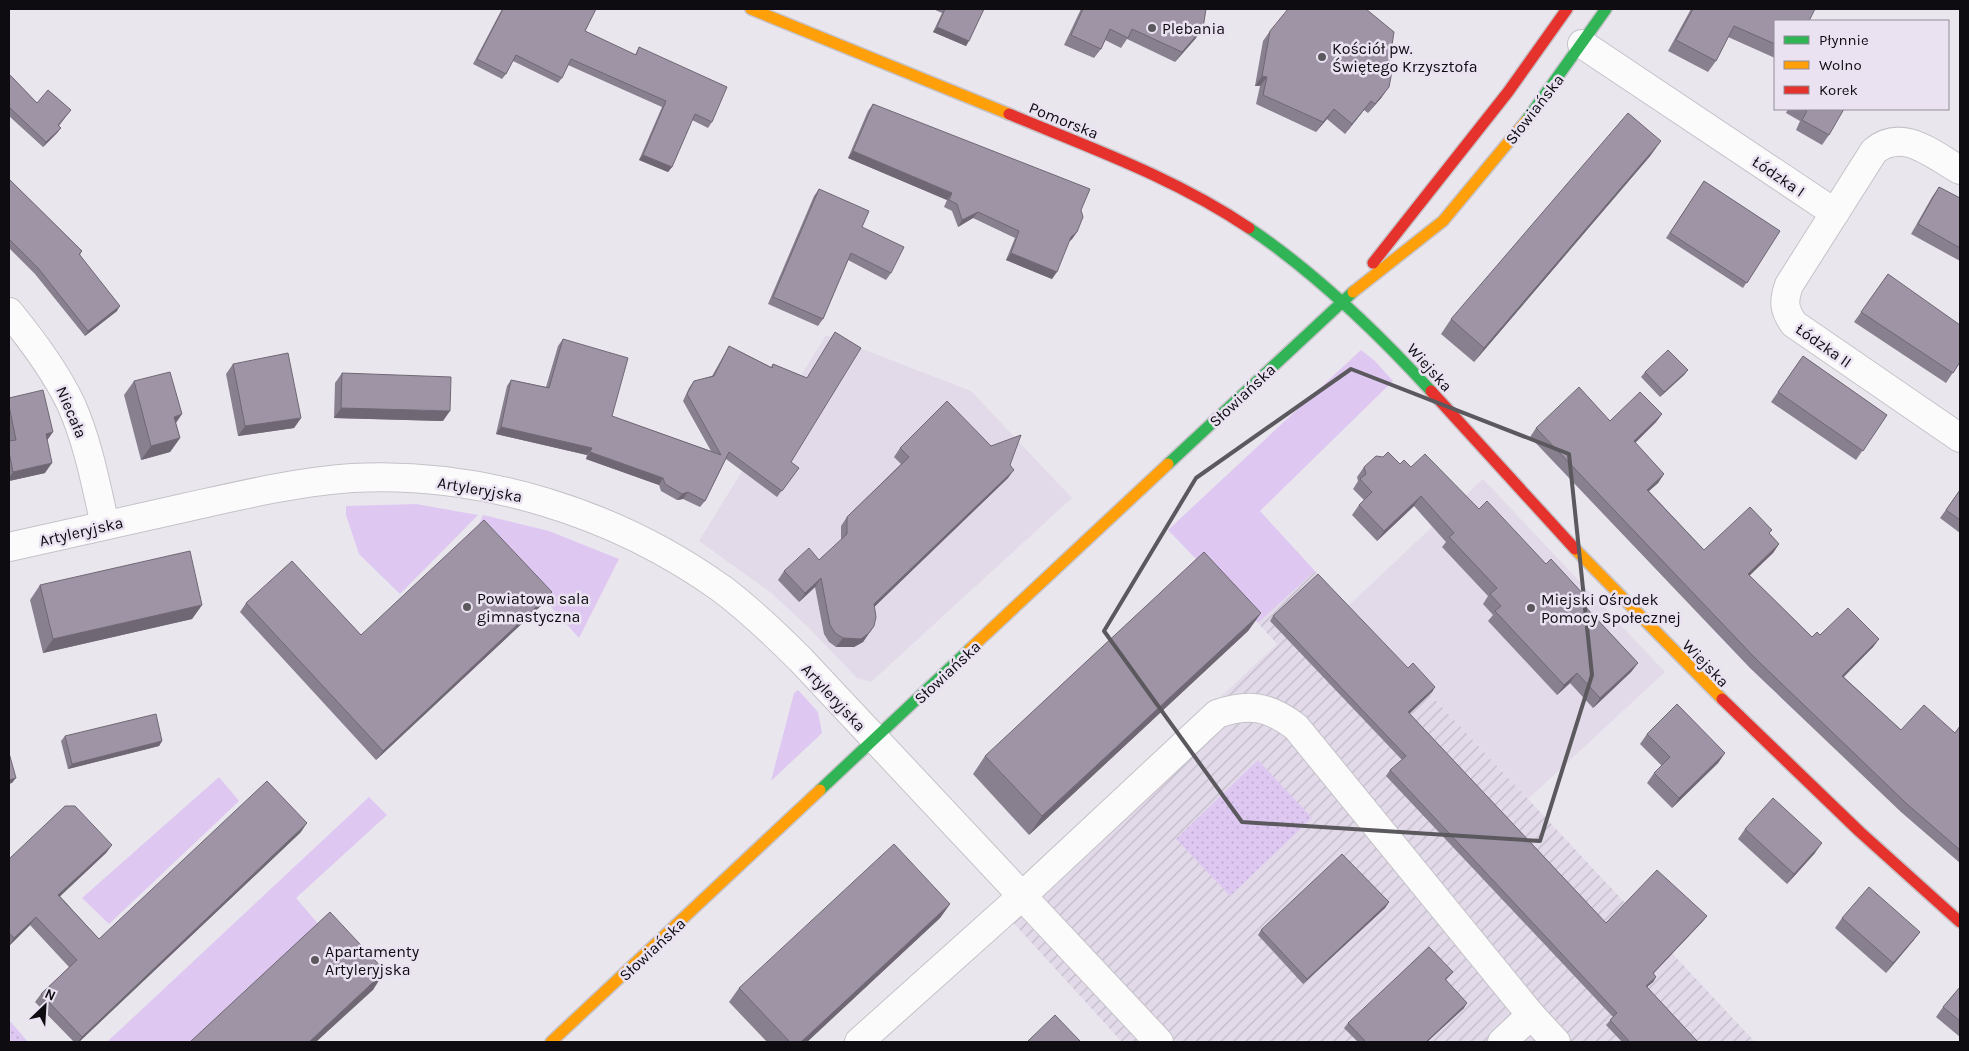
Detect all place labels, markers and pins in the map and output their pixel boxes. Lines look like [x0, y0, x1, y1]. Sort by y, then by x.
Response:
place label: Plebania [1162, 19, 1225, 38]
marker: Plebania [1146, 22, 1158, 34]
place label: Kościół pw. Świętego Krzysztofa [1332, 39, 1478, 76]
marker: Kościół pw. Świętego Krzysztofa [1316, 51, 1328, 63]
place label: Powiatowa sala gimnastyczna [477, 589, 589, 626]
place label: Miejski Ośrodek Pomocy Społecznej [1541, 590, 1681, 627]
marker: Powiatowa sala gimnastyczna [461, 601, 473, 613]
marker: Miejski Ośrodek Pomocy Społecznej [1525, 602, 1537, 614]
place label: Apartamenty Artyleryjska [325, 942, 420, 979]
marker: Apartamenty Artyleryjska [309, 954, 321, 966]

